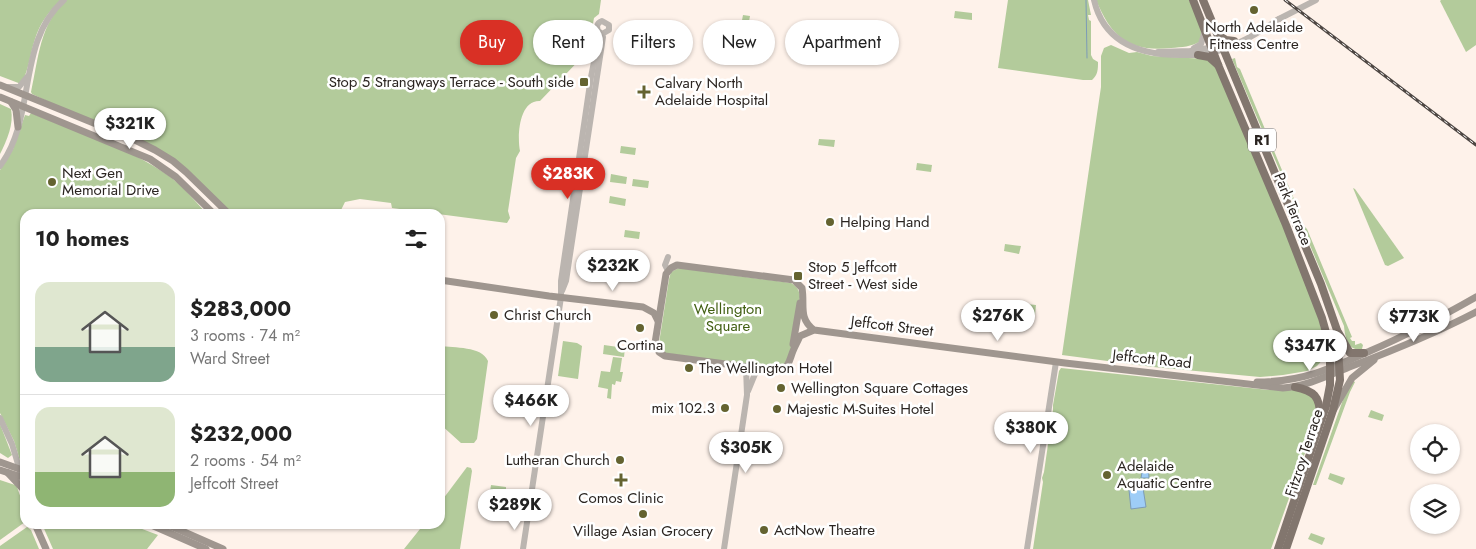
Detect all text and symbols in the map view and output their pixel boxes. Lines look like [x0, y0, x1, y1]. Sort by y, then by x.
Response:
marker: North Adelaide Fitness Centre [1248, 4, 1260, 16]
place label: North Adelaide Fitness Centre [1205, 16, 1303, 55]
chip: Buy [460, 20, 523, 65]
chip: Rent [533, 20, 603, 65]
chip: Filters [613, 20, 693, 65]
chip: New [703, 20, 775, 65]
chip: Apartment [785, 20, 899, 65]
place label: Stop 5 Strangways Terrace - South side [329, 71, 574, 93]
place label: Calvary North Adelaide Hospital [655, 72, 768, 111]
marker: Stop 5 Strangways Terrace - South side [578, 76, 590, 88]
marker: Calvary North Adelaide Hospital [637, 85, 651, 99]
pin: $321K [95, 108, 165, 150]
text: $321K [105, 112, 155, 135]
road number: R1 [1248, 128, 1276, 152]
pin: $283K [533, 158, 603, 200]
place label: Next Gen Memorial Drive [62, 162, 160, 201]
text: $283K [542, 162, 594, 185]
street label: Park Terrace [1268, 169, 1318, 249]
marker: Next Gen Memorial Drive [46, 176, 58, 188]
place label: Helping Hand [840, 211, 930, 233]
marker: Helping Hand [824, 216, 836, 228]
text: 10 homes [35, 224, 129, 254]
icon: filters [402, 225, 430, 253]
pin: $232K [578, 250, 648, 292]
text: $232K [587, 254, 639, 277]
place label: Stop 5 Jeffcott Street - West side [808, 256, 918, 295]
marker: Stop 5 Jeffcott Street - West side [792, 270, 804, 282]
text: $283,000 [190, 294, 291, 324]
park label: Wellington Square [694, 298, 762, 337]
pin: $276K [963, 300, 1033, 342]
pin: $773K [1379, 300, 1449, 343]
icon: home [75, 302, 135, 362]
place label: Christ Church [504, 304, 591, 326]
text: $276K [972, 304, 1024, 327]
text: $773K [1389, 305, 1439, 328]
marker: Christ Church [488, 309, 500, 321]
street label: Jeffcott Street [848, 310, 935, 342]
marker: Cortina [634, 322, 646, 334]
text: 3 rooms · 74 m² [190, 324, 300, 347]
pin: $347K [1275, 330, 1345, 372]
place label: Cortina [617, 334, 663, 356]
text: $347K [1284, 334, 1336, 357]
street label: Jeffcott Road [1109, 344, 1193, 374]
text: Ward Street [190, 347, 270, 370]
place label: The Wellington Hotel [699, 357, 833, 379]
marker: The Wellington Hotel [683, 362, 695, 374]
place label: Wellington Square Cottages [791, 377, 968, 399]
marker: Wellington Square Cottages [775, 382, 787, 394]
pin: $466K [496, 384, 566, 427]
text: $466K [504, 389, 558, 412]
place label: mix 102.3 [652, 397, 715, 419]
place label: Majestic M-Suites Hotel [787, 398, 934, 420]
marker: mix 102.3 [719, 402, 731, 414]
marker: Majestic M-Suites Hotel [771, 403, 783, 415]
street label: Fitzroy Terrace [1279, 406, 1329, 500]
pin: $380K [996, 412, 1066, 454]
text: $380K [1005, 416, 1057, 439]
text: $232,000 [190, 419, 292, 449]
map controls [1410, 424, 1460, 534]
button: locate [1410, 424, 1460, 474]
icon: home [75, 427, 135, 487]
pin: $305K [711, 432, 781, 474]
text: $305K [720, 436, 772, 459]
text: 2 rooms · 54 m² [190, 449, 301, 472]
place label: Lutheran Church [506, 449, 610, 471]
marker: Lutheran Church [614, 454, 626, 466]
place label: Adelaide Aquatic Centre [1117, 455, 1212, 494]
marker: Adelaide Aquatic Centre [1101, 469, 1113, 481]
text: Jeffcott Street [190, 472, 278, 495]
marker: Comos Clinic [614, 473, 628, 487]
button: layers [1410, 484, 1460, 534]
place label: Comos Clinic [578, 487, 664, 509]
pin: $289K [480, 488, 550, 531]
text: $289K [489, 493, 541, 516]
marker: Village Asian Grocery [637, 508, 649, 520]
place label: ActNow Theatre [774, 519, 875, 541]
place label: Village Asian Grocery [573, 520, 713, 542]
marker: ActNow Theatre [758, 524, 770, 536]

